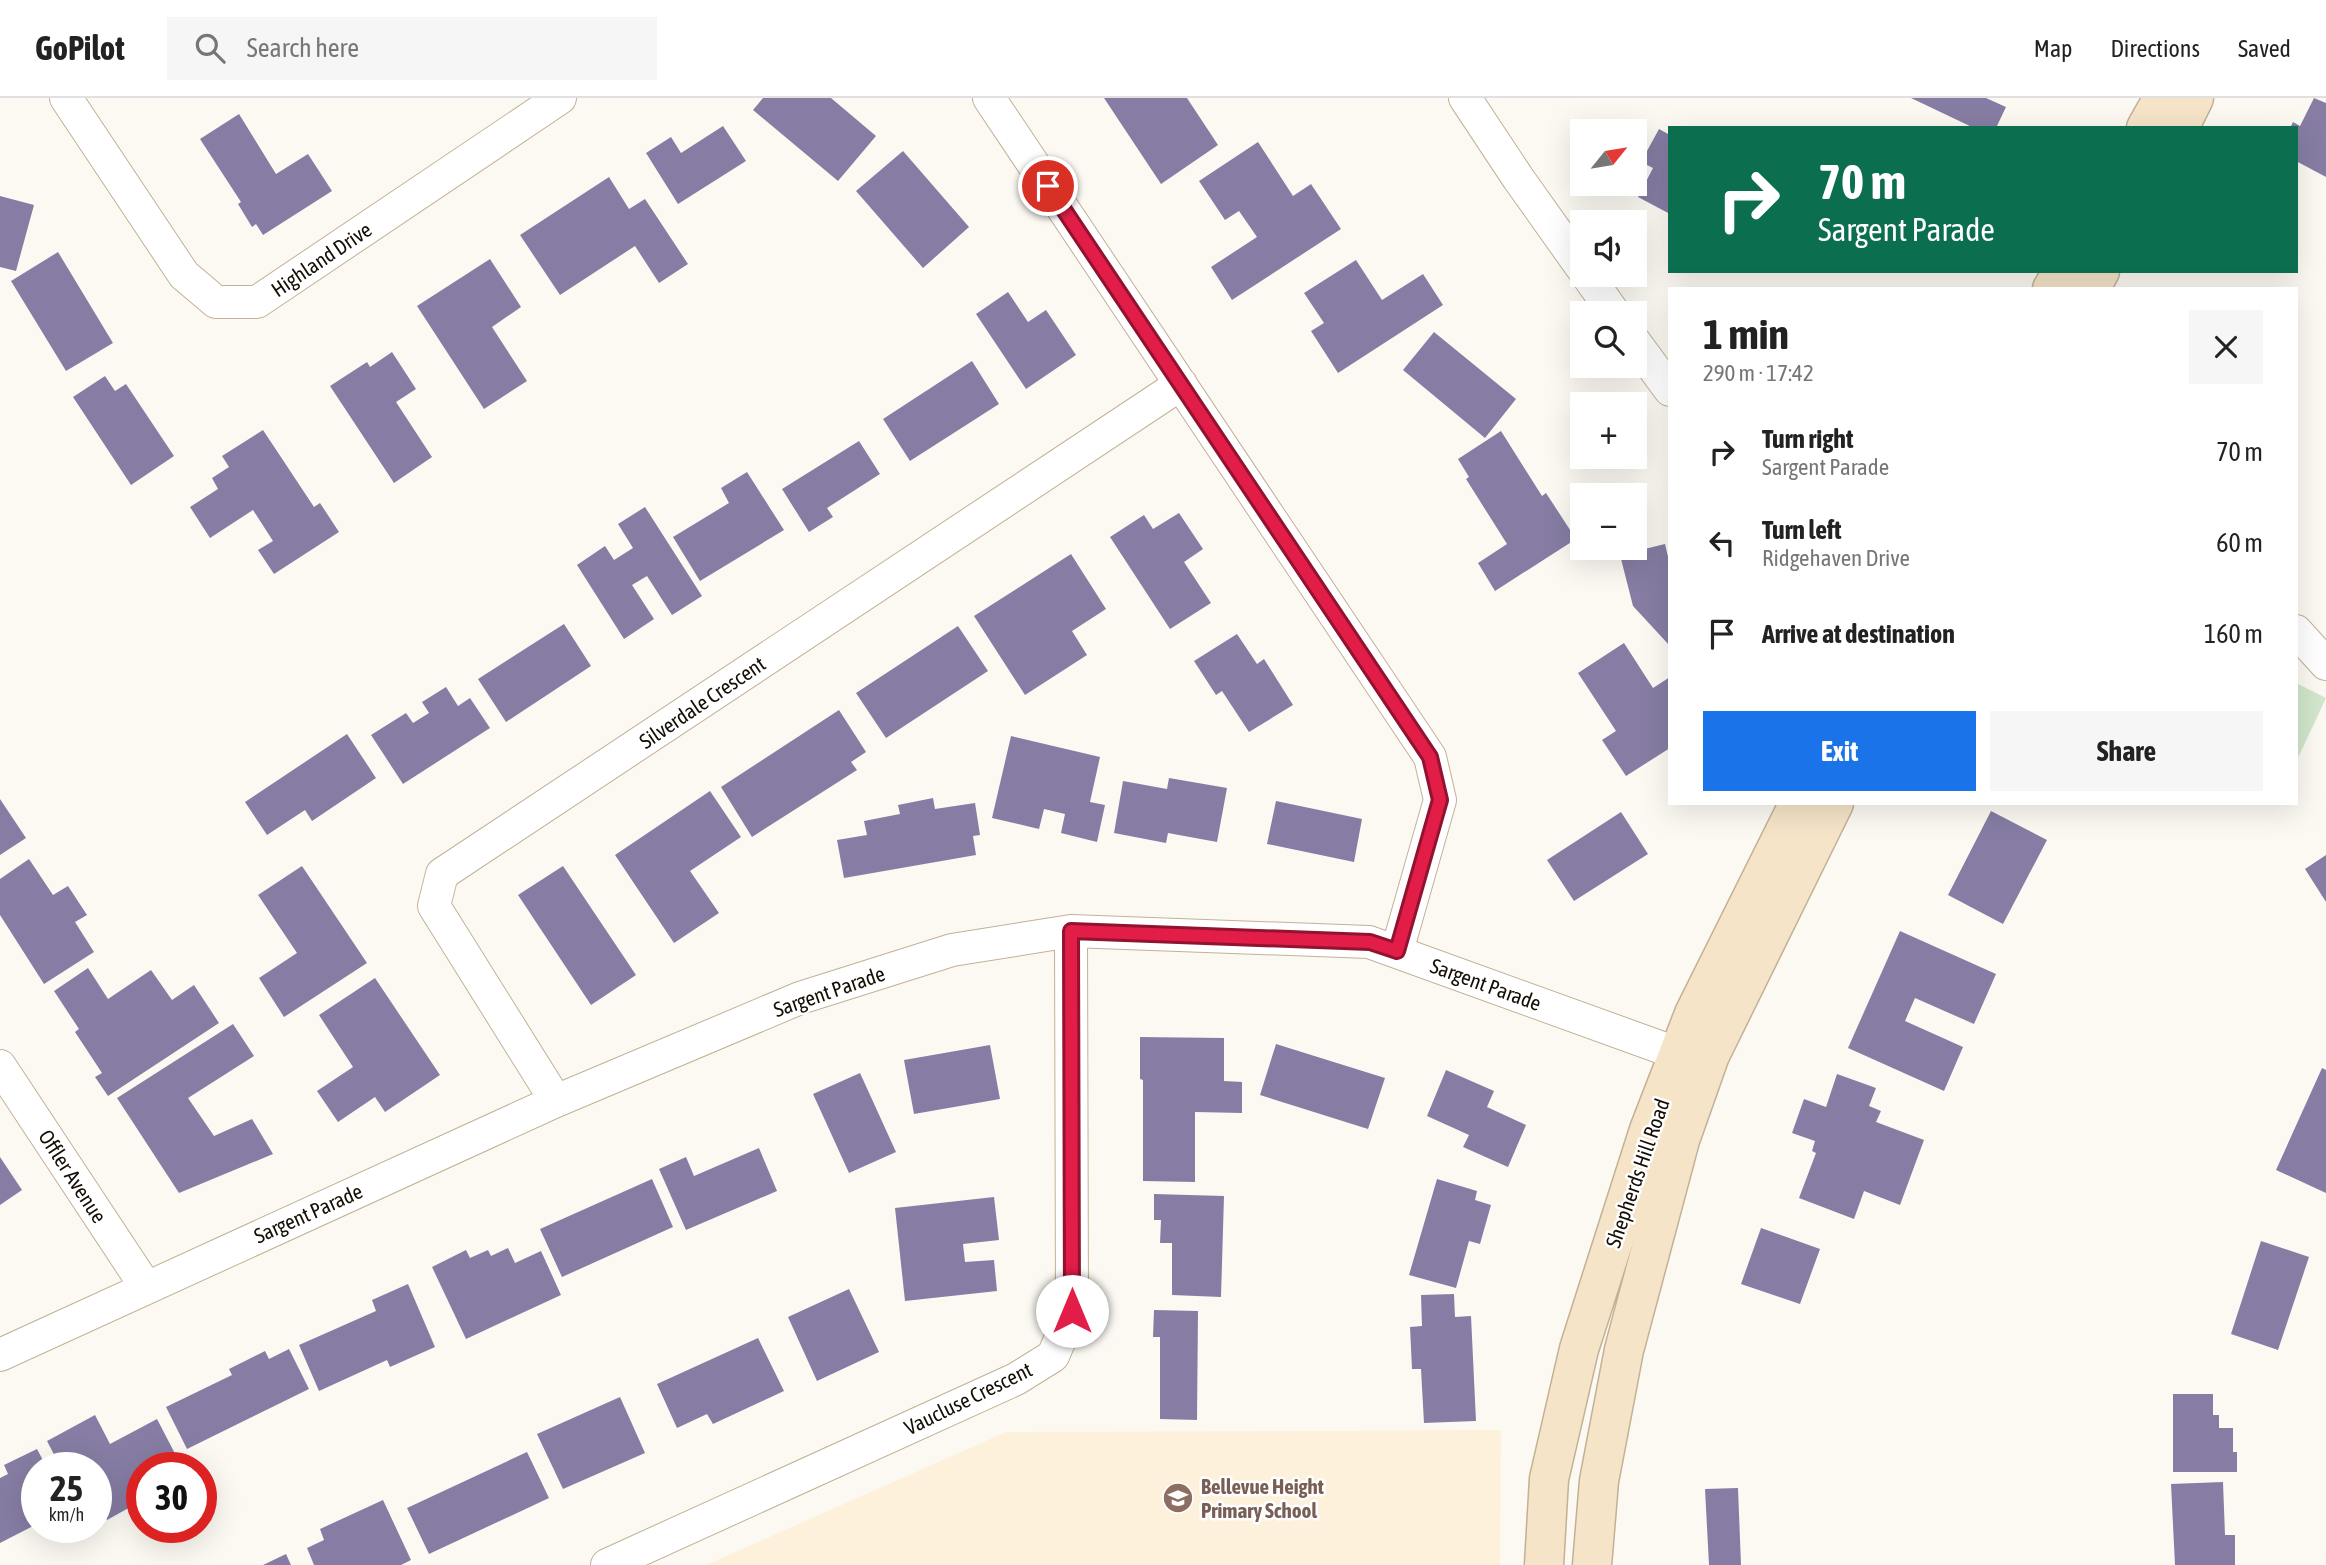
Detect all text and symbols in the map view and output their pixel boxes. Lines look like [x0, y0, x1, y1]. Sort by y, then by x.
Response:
search box [167, 17, 657, 80]
text: GoPilot [35, 29, 125, 67]
icon: search [191, 29, 229, 67]
text: Search here [247, 33, 359, 63]
text: Map [2034, 35, 2072, 62]
text: Directions [2110, 35, 2200, 62]
text: Saved [2238, 35, 2291, 62]
north arrow [1570, 119, 1647, 196]
map controls [1570, 119, 1647, 560]
text: 70 m [1818, 153, 1906, 209]
icon: right [1703, 154, 1794, 245]
pin [1018, 156, 1078, 216]
icon: arrive [1029, 167, 1067, 205]
button: sound [1570, 210, 1647, 287]
text: Sargent Parade [1818, 211, 1995, 248]
street label: Highland Drive [266, 217, 376, 301]
button: search [1570, 301, 1647, 378]
text: 1 min [1703, 310, 1789, 358]
button: close [2189, 310, 2263, 384]
text: 290 m · 17:42 [1703, 360, 1814, 386]
button: + [1570, 392, 1647, 469]
text: Turn right [1762, 424, 1853, 454]
icon: right [1703, 433, 1741, 471]
text: 70 m [2216, 437, 2263, 467]
text: Sargent Parade [1762, 454, 1889, 480]
button: − [1570, 483, 1647, 560]
text: Turn left [1762, 515, 1842, 545]
icon: left [1703, 524, 1741, 562]
text: 60 m [2216, 528, 2263, 558]
text: Ridgehaven Drive [1762, 545, 1910, 571]
icon: arrive [1703, 615, 1741, 653]
text: Arrive at destination [1762, 619, 1955, 649]
text: 160 m [2204, 619, 2263, 649]
street label: Silverdale Crescent [634, 651, 770, 753]
button: Exit [1703, 711, 1976, 791]
button: Share [1990, 711, 2263, 791]
street label: Sargent Parade [1427, 953, 1545, 1015]
street label: Sargent Parade [770, 961, 888, 1021]
street label: Shepherds Hill Road [1600, 1095, 1674, 1251]
street label: Offler Avenue [34, 1125, 112, 1227]
street label: Sargent Parade [250, 1178, 366, 1248]
position arrow [1035, 1274, 1109, 1348]
street label: Vaucluse Crescent [900, 1357, 1036, 1439]
speed limit sign: 30 [126, 1452, 217, 1543]
text: 25 [50, 1468, 83, 1508]
place label: Bellevue Height Primary School [1201, 1474, 1324, 1522]
school or university icon: Bellevue Height Primary School [1161, 1481, 1195, 1515]
text: km/h [49, 1504, 84, 1525]

